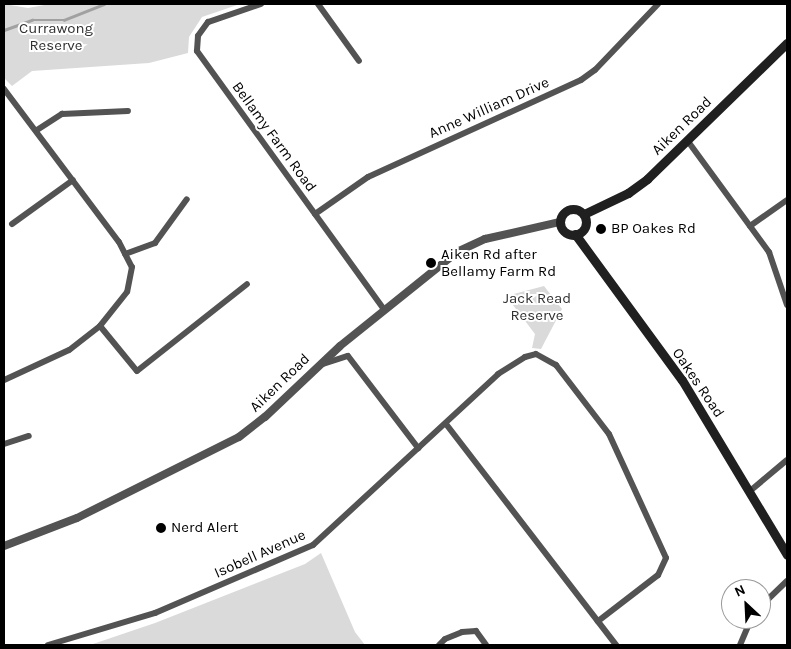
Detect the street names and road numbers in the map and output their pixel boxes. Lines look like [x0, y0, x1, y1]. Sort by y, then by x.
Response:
street label: Anne William Drive [426, 73, 552, 143]
street label: Bellamy Farm Road [228, 78, 320, 196]
street label: Aiken Road [648, 93, 716, 159]
street label: Oakes Road [668, 345, 728, 421]
street label: Aiken Road [246, 350, 314, 416]
street label: Isobell Avenue [211, 526, 309, 582]

